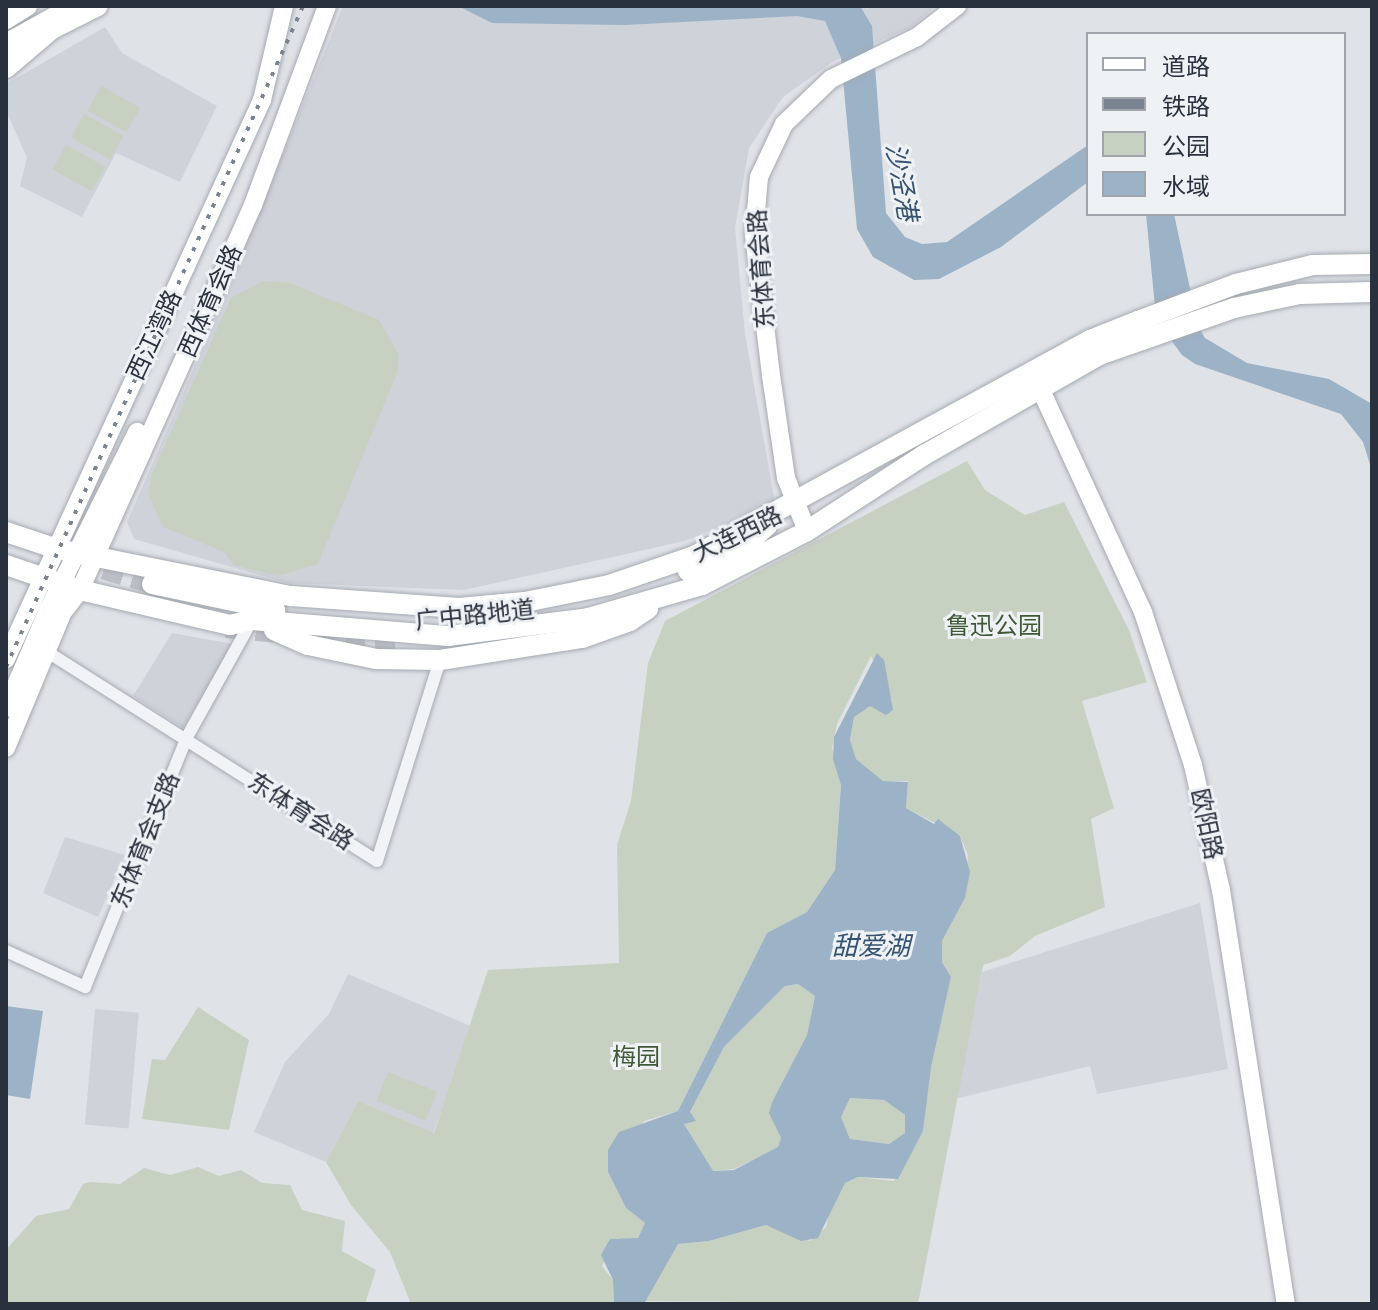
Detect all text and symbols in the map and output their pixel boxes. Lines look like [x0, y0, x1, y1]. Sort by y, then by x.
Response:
legend [1086, 32, 1346, 216]
text: 道路 [1162, 51, 1210, 82]
text: 铁路 [1162, 91, 1210, 122]
text: 公园 [1162, 131, 1210, 162]
water label: 沙泾港 [879, 141, 923, 223]
text: 水域 [1162, 171, 1210, 202]
street label: 东体育会路 [742, 208, 780, 330]
street label: 西体育会路 [172, 240, 248, 362]
street label: 西江湾路 [121, 285, 187, 385]
street label: 大连西路 [688, 500, 786, 568]
street label: 广中路地道 [414, 594, 536, 636]
park label: 鲁迅公园 [946, 612, 1042, 640]
street label: 东体育会路 [243, 766, 359, 856]
street label: 东体育会支路 [105, 768, 185, 912]
street label: 欧阳路 [1185, 786, 1229, 862]
water label: 甜爱湖 [832, 931, 910, 963]
park label: 梅园 [612, 1043, 660, 1071]

